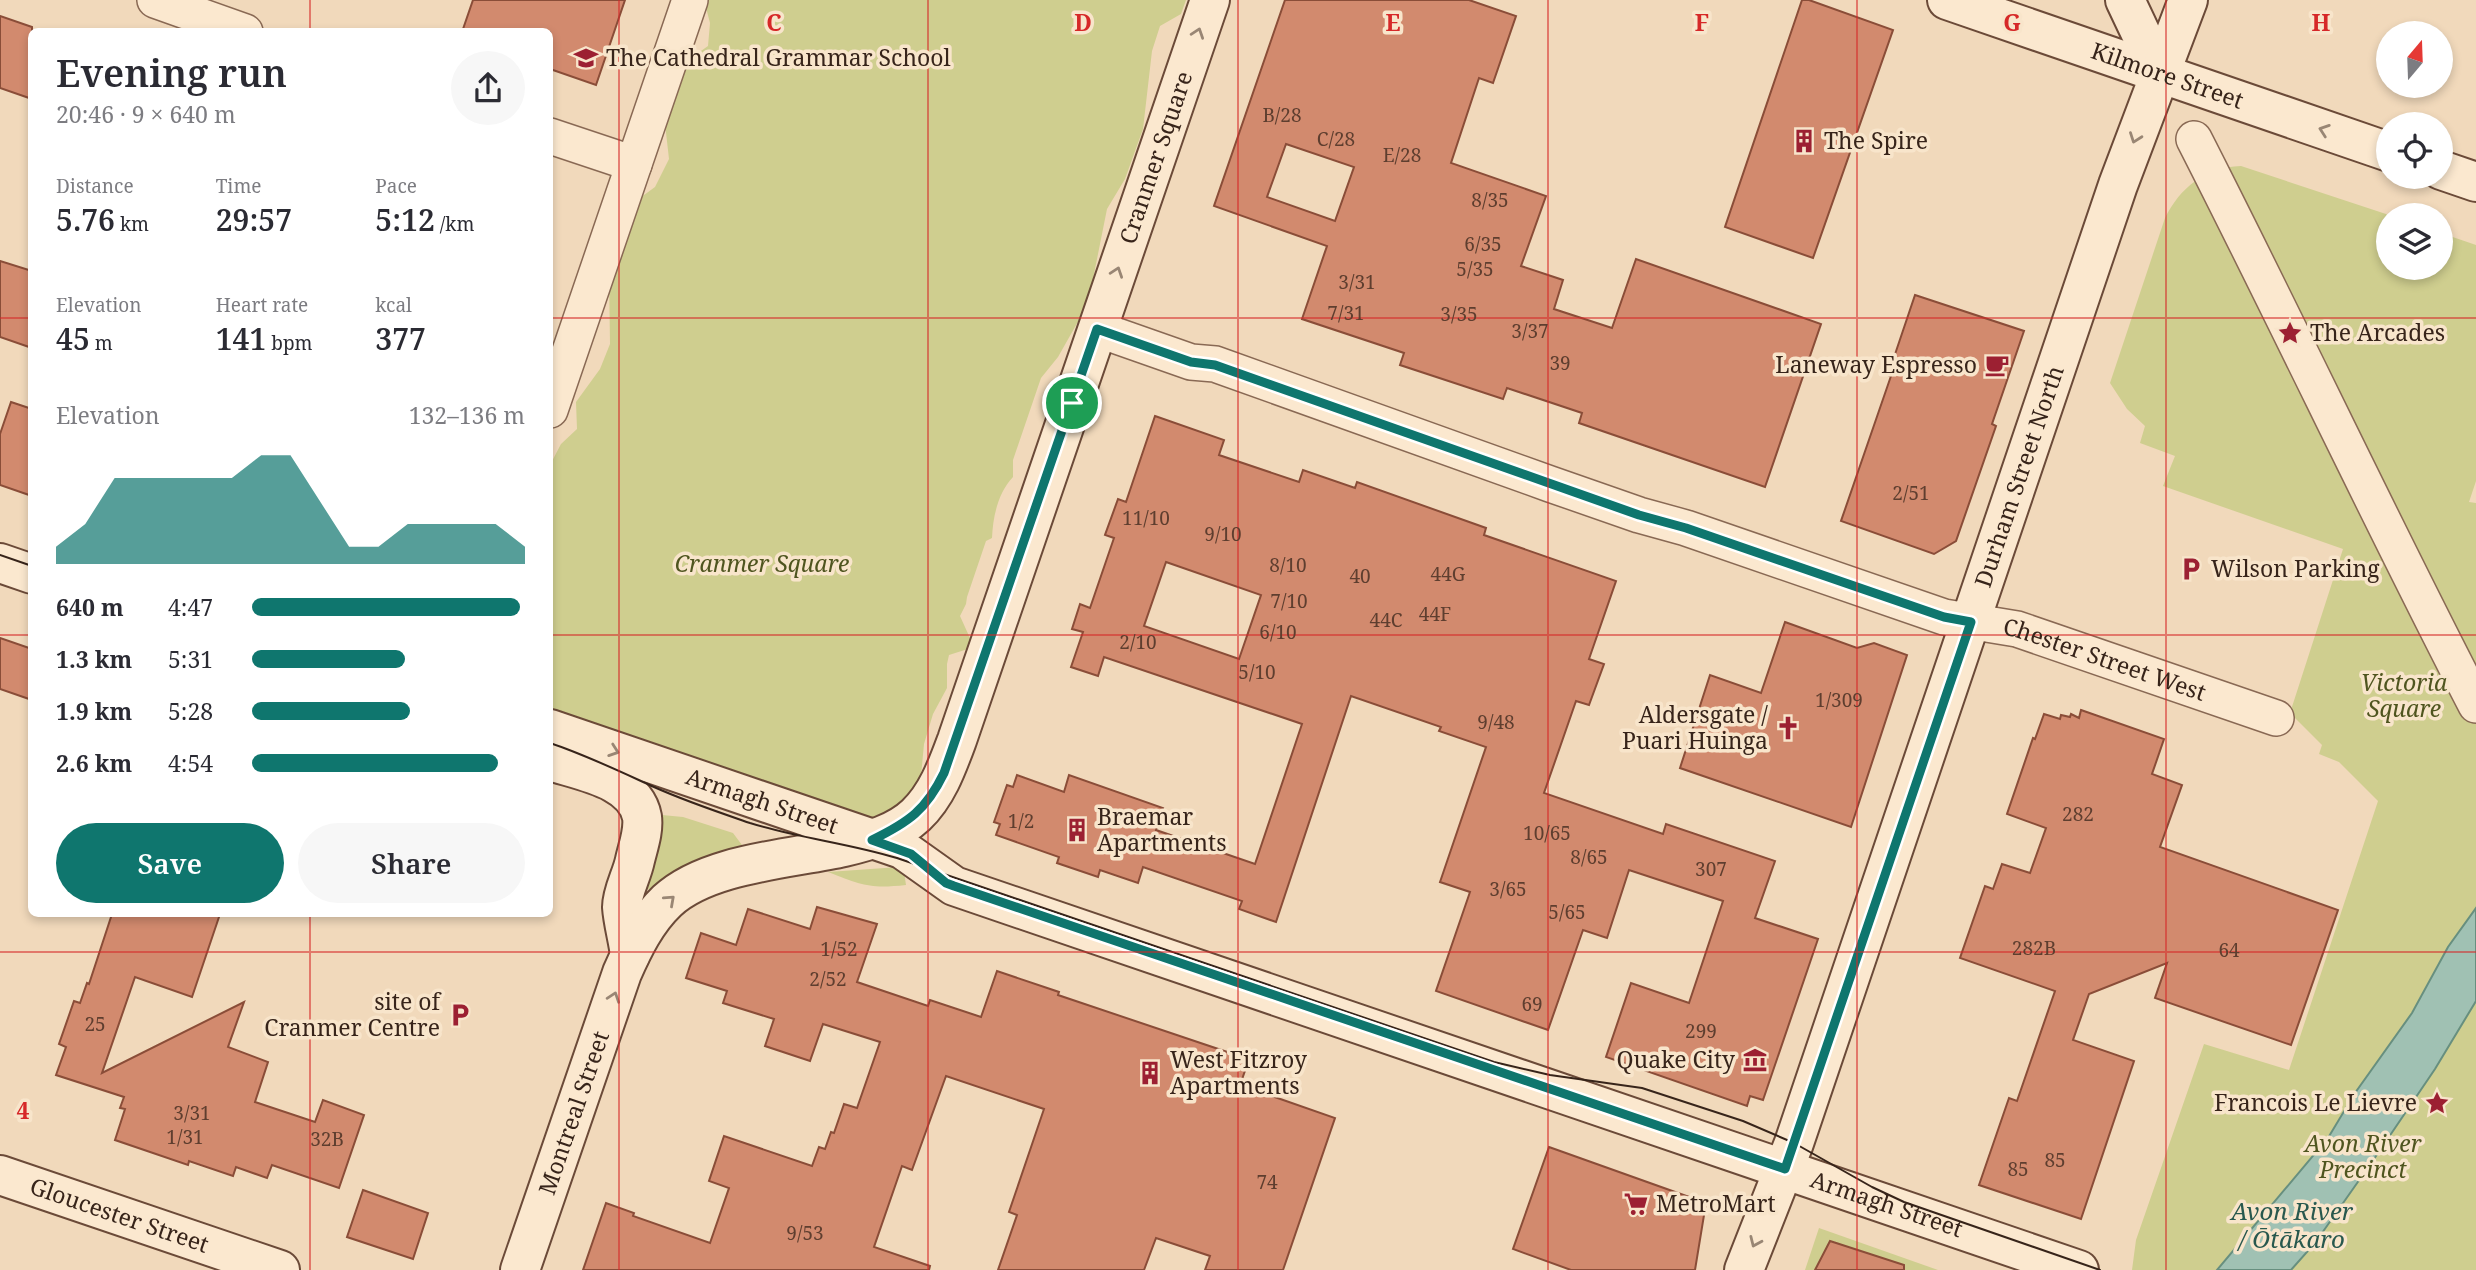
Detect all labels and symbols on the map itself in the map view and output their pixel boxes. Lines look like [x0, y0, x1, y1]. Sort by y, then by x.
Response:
text: C [766, 6, 782, 38]
text: D [1074, 6, 1092, 38]
text: E [1385, 6, 1401, 38]
text: F [1695, 6, 1709, 38]
text: G [2003, 6, 2021, 38]
text: H [2312, 6, 2331, 38]
north arrow [2376, 21, 2454, 98]
one-way arrow [1190, 28, 1204, 40]
street label: Kilmore Street [2087, 34, 2248, 116]
place label: The Cathedral Grammar School [606, 41, 951, 73]
school or university icon: The Cathedral Grammar School [572, 44, 600, 72]
street label: Cranmer Square [1111, 67, 1199, 248]
house number: B/28 [1262, 102, 1302, 128]
place label: The Spire [1824, 124, 1928, 156]
one-way arrow [2319, 124, 2331, 138]
house number: C/28 [1317, 126, 1355, 152]
building icon: The Spire [1790, 127, 1818, 155]
one-way arrow [2129, 131, 2143, 143]
house number: E/28 [1383, 142, 1421, 168]
house number: 8/35 [1471, 187, 1509, 213]
house number: 6/35 [1464, 231, 1502, 257]
house number: 5/35 [1456, 256, 1494, 282]
one-way arrow [1109, 266, 1123, 278]
house number: 3/31 [1338, 269, 1376, 295]
house number: 7/31 [1327, 300, 1365, 326]
house number: 3/35 [1440, 301, 1478, 327]
place label: The Arcades [2310, 316, 2445, 348]
house number: 3/37 [1511, 318, 1549, 344]
place icon: The Arcades [2276, 319, 2304, 347]
place label: Laneway Espresso [1775, 348, 1977, 380]
house number: 39 [1549, 350, 1571, 376]
cafe icon: Laneway Espresso [1983, 351, 2011, 379]
street label: Durham Street North [1966, 361, 2071, 591]
pin [1042, 373, 1102, 433]
house number: 2/51 [1892, 480, 1930, 506]
house number: 11/10 [1122, 505, 1170, 531]
house number: 9/10 [1204, 521, 1242, 547]
park label: Cranmer Square [675, 547, 849, 579]
house number: 8/10 [1269, 552, 1307, 578]
place label: Wilson Parking [2211, 552, 2380, 584]
parking icon: Wilson Parking [2177, 555, 2205, 583]
house number: 44G [1431, 561, 1466, 587]
house number: 40 [1349, 563, 1371, 589]
house number: 7/10 [1270, 588, 1308, 614]
house number: 44F [1419, 601, 1451, 627]
house number: 44C [1370, 607, 1403, 633]
street label: Chester Street West [2001, 610, 2210, 708]
house number: 6/10 [1259, 619, 1297, 645]
house number: 2/10 [1119, 629, 1157, 655]
house number: 5/10 [1238, 659, 1276, 685]
park label: Victoria Square [2361, 666, 2448, 724]
house number: 1/309 [1815, 687, 1863, 713]
place label: Aldersgate / Puari Huinga [1622, 698, 1768, 756]
house number: 9/48 [1477, 709, 1515, 735]
church icon: Aldersgate / Puari Huinga [1774, 714, 1802, 742]
one-way arrow [607, 743, 620, 757]
street label: Armagh Street [682, 760, 843, 841]
place label: Braemar Apartments [1097, 800, 1227, 858]
house number: 282 [2062, 801, 2094, 827]
house number: 1/2 [1008, 808, 1034, 834]
building icon: Braemar Apartments [1063, 816, 1091, 844]
house number: 10/65 [1523, 820, 1571, 846]
house number: 8/65 [1570, 844, 1608, 870]
house number: 307 [1695, 856, 1727, 882]
house number: 3/65 [1489, 876, 1527, 902]
one-way arrow [662, 896, 675, 908]
house number: 5/65 [1548, 899, 1586, 925]
house number: 282B [2012, 935, 2056, 961]
house number: 1/52 [820, 936, 858, 962]
house number: 64 [2218, 937, 2240, 963]
house number: 2/52 [809, 966, 847, 992]
place label: site of Cranmer Centre [264, 985, 443, 1043]
one-way arrow [606, 991, 620, 1004]
house number: 69 [1521, 991, 1543, 1017]
parking icon: site of Cranmer Centre [446, 1001, 474, 1029]
house number: 25 [84, 1011, 106, 1037]
house number: 299 [1685, 1018, 1717, 1044]
street label: Montreal Street [530, 1026, 616, 1199]
place label: West Fitzroy Apartments [1170, 1043, 1307, 1101]
place label: Quake City [1617, 1043, 1735, 1075]
museum icon: Quake City [1741, 1046, 1769, 1074]
building icon: West Fitzroy Apartments [1136, 1059, 1164, 1087]
place label: Francois Le Lievre [2214, 1086, 2417, 1118]
place icon: Francois Le Lievre [2423, 1089, 2451, 1117]
text: 4 [17, 1094, 30, 1126]
house number: 3/31 [173, 1100, 211, 1126]
house number: 1/31 [166, 1124, 204, 1150]
house number: 32B [310, 1126, 344, 1152]
park label: Avon River Precinct [2303, 1127, 2422, 1185]
house number: 85 [2044, 1147, 2066, 1173]
house number: 85 [2007, 1156, 2029, 1182]
street label: Armagh Street [1806, 1163, 1967, 1244]
street label: Gloucester Street [26, 1169, 213, 1260]
house number: 74 [1256, 1169, 1278, 1195]
place label: MetroMart [1656, 1187, 1776, 1219]
supermarket icon: MetroMart [1622, 1190, 1650, 1218]
water label: Avon River / Ōtākaro [2229, 1194, 2354, 1255]
house number: 9/53 [786, 1220, 824, 1246]
one-way arrow [1749, 1235, 1763, 1247]

